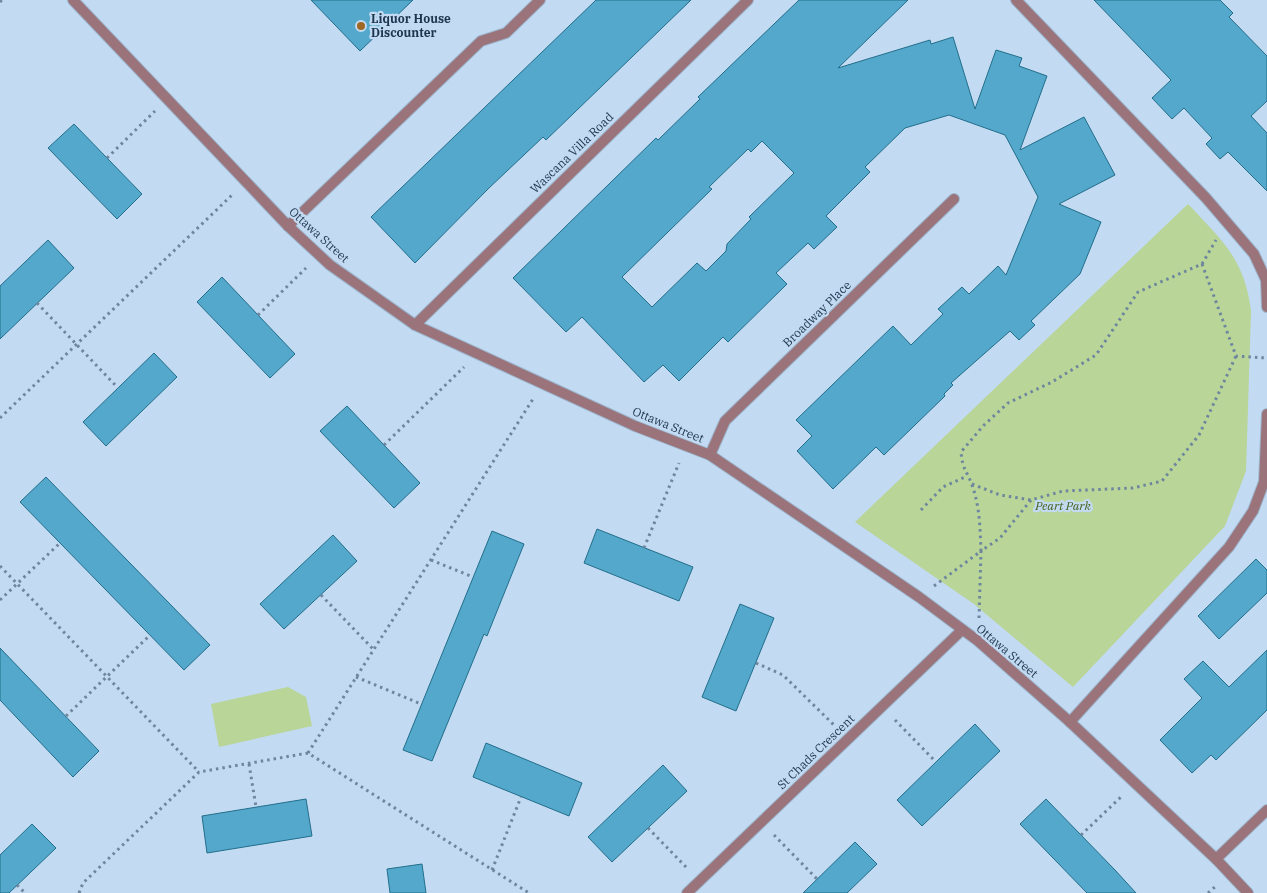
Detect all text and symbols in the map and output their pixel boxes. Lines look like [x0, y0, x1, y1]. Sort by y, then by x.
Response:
place label: Liquor House Discounter [371, 11, 451, 40]
marker: Liquor House Discounter [355, 20, 367, 32]
street label: Wascana Villa Road [527, 109, 616, 196]
street label: Ottawa Street [286, 204, 352, 266]
street label: Broadway Place [779, 277, 854, 350]
street label: Ottawa Street [630, 403, 706, 446]
park label: Peart Park [1034, 498, 1091, 513]
street label: Ottawa Street [974, 621, 1041, 681]
street label: St Chads Crescent [774, 711, 857, 792]

